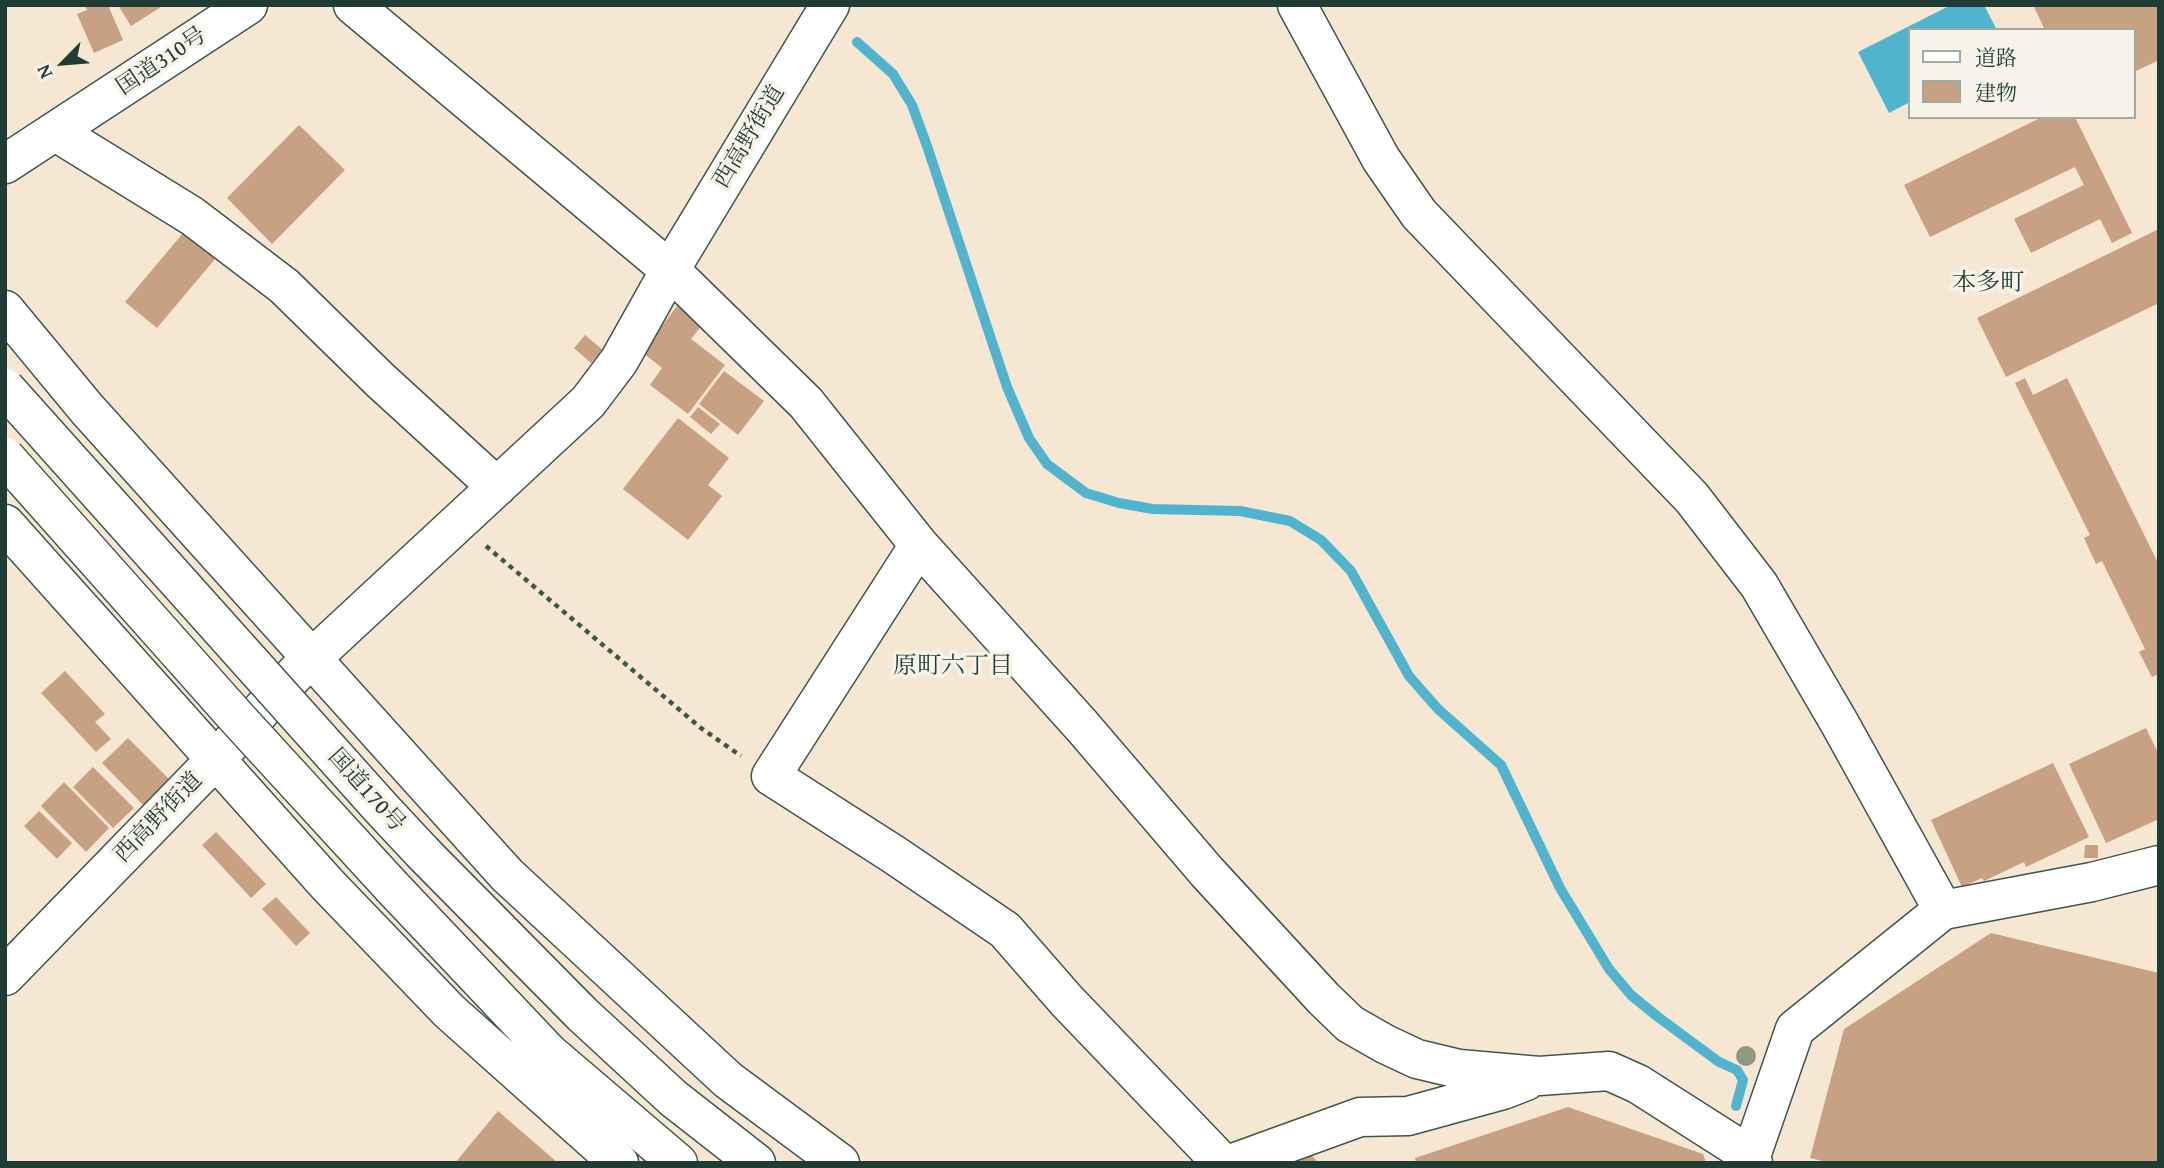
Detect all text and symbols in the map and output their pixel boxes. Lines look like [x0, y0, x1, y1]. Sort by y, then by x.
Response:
street label: 国道310号 [112, 22, 212, 102]
north arrow [28, 28, 98, 98]
legend [1909, 28, 2136, 119]
text: 道路 [1975, 42, 2017, 73]
text: N [29, 60, 59, 84]
text: 建物 [1975, 77, 2017, 108]
street label: 西高野街道 [709, 81, 791, 193]
district label: 本多町 [1952, 270, 2024, 298]
district label: 原町六丁目 [893, 653, 1013, 681]
street label: 国道170号 [322, 744, 410, 838]
street label: 西高野街道 [109, 767, 209, 869]

